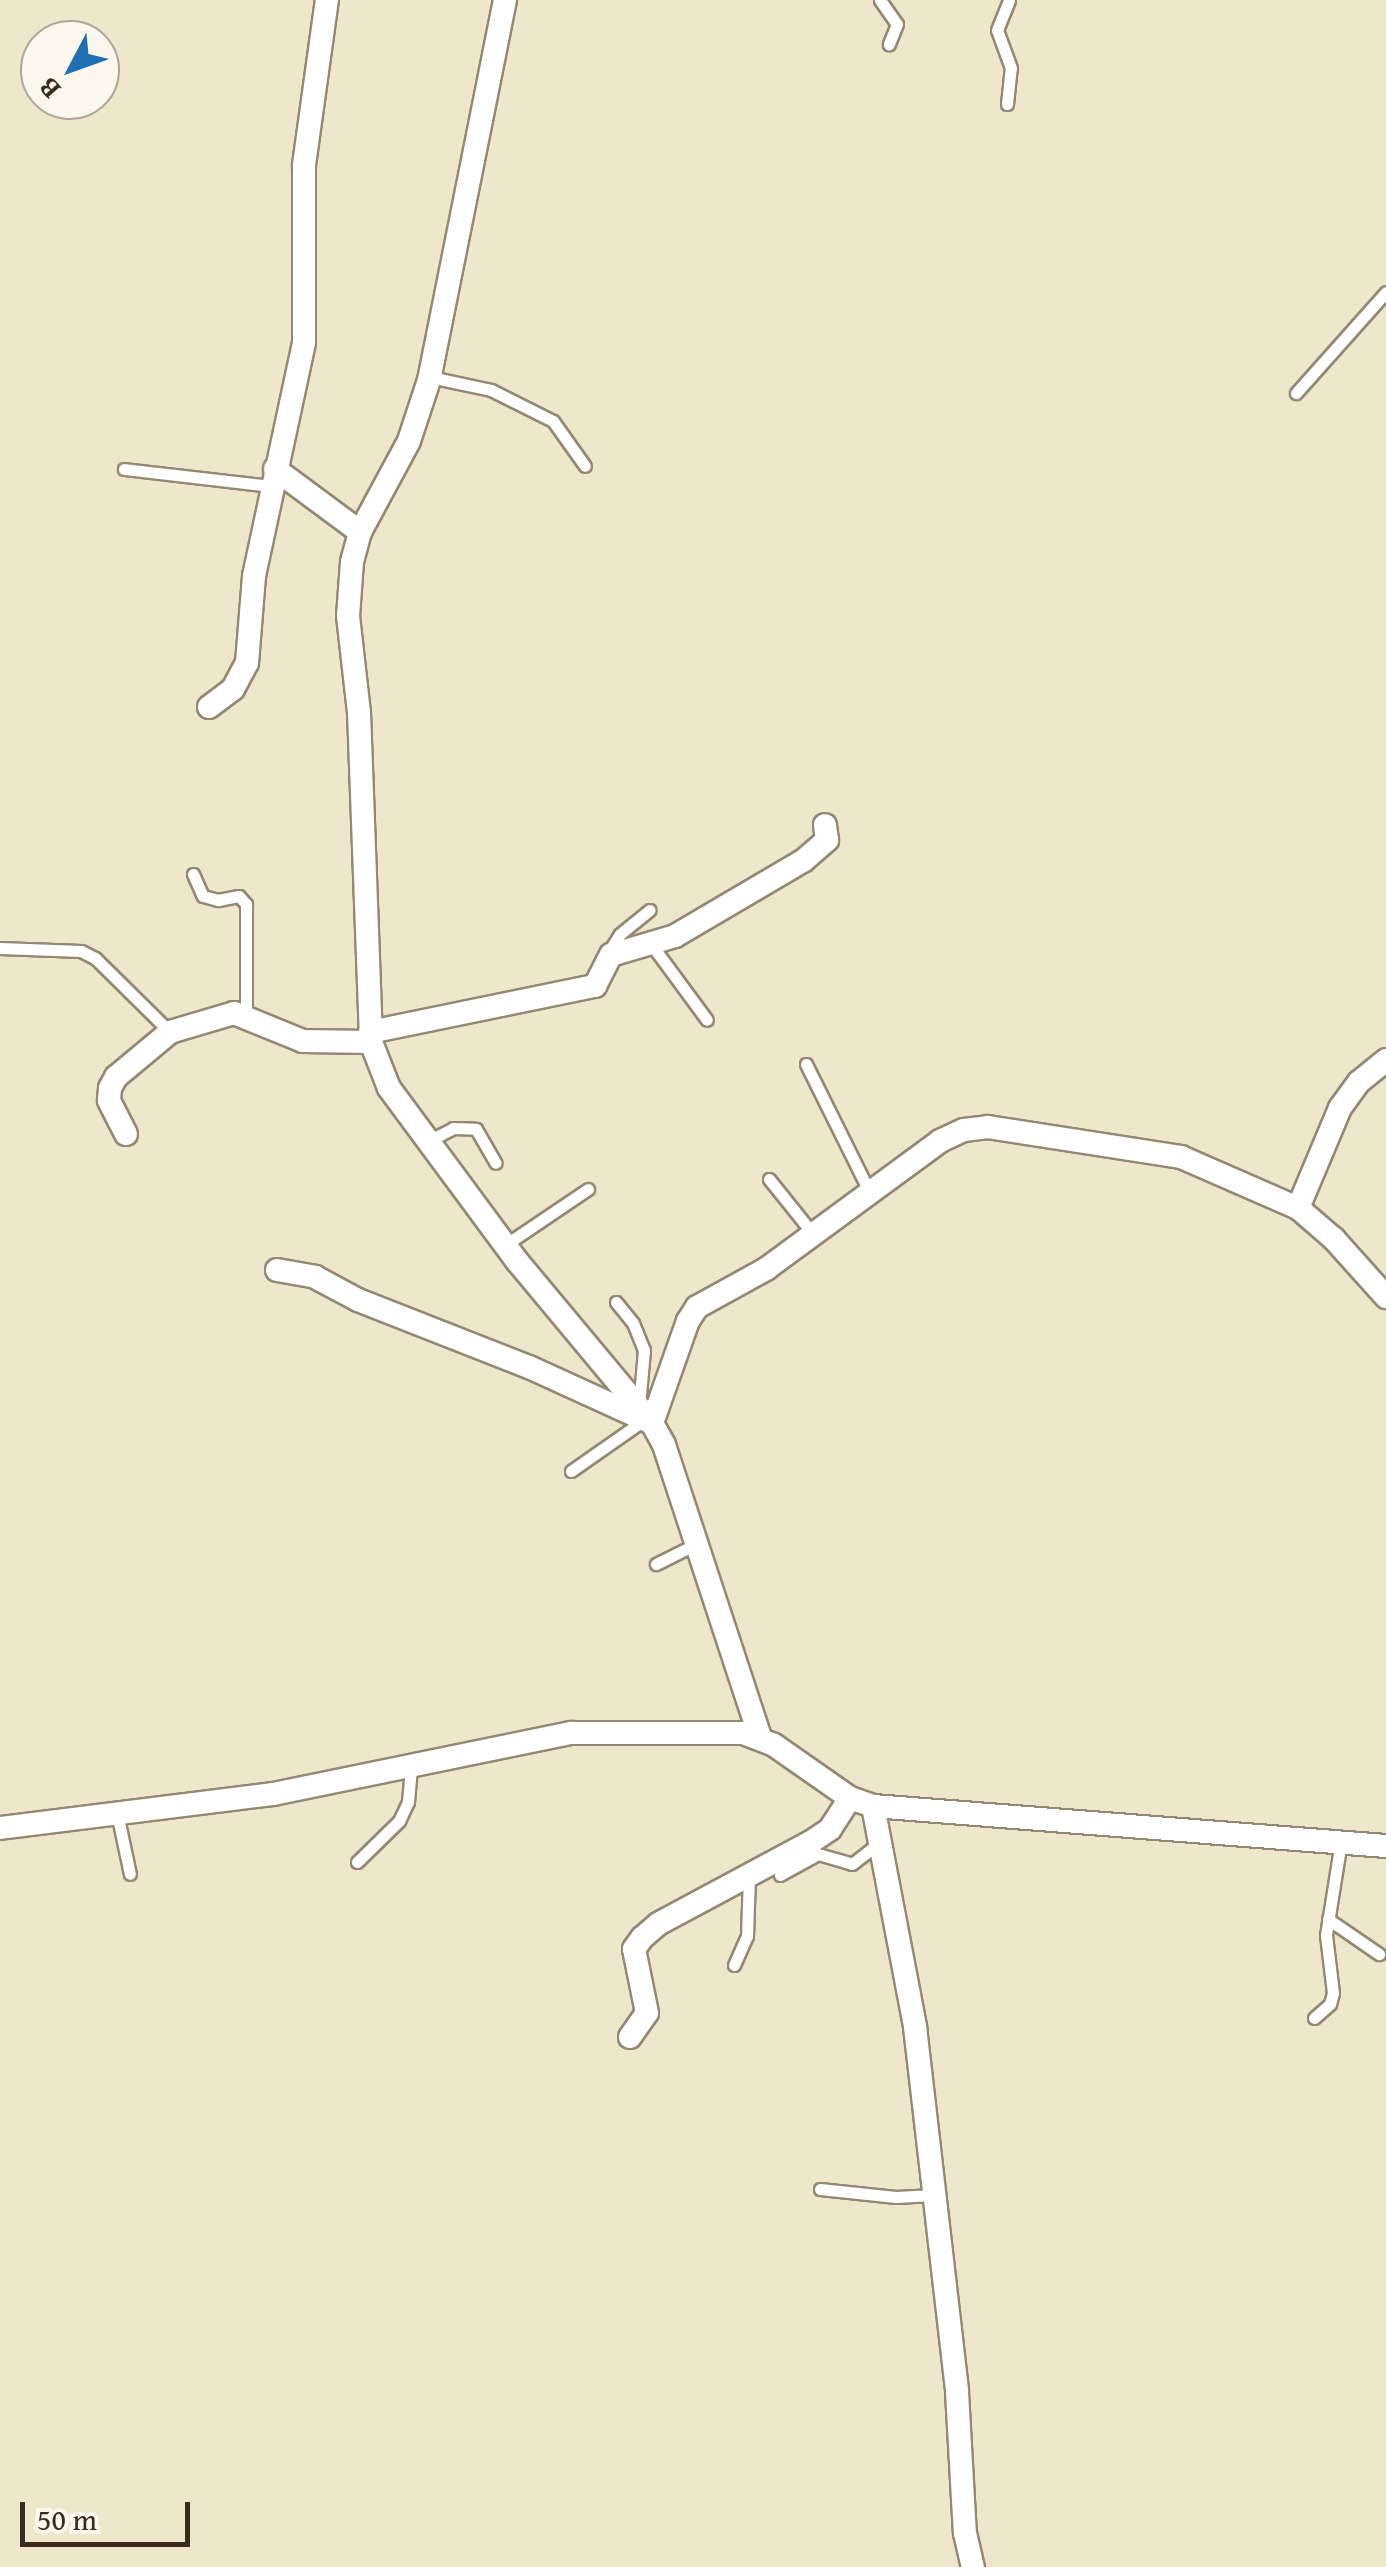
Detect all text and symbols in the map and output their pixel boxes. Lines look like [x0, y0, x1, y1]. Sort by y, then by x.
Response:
north arrow [20, 20, 120, 120]
text: B [27, 69, 70, 109]
scale bar [25, 2482, 195, 2544]
text: 50 m [37, 2497, 97, 2541]

